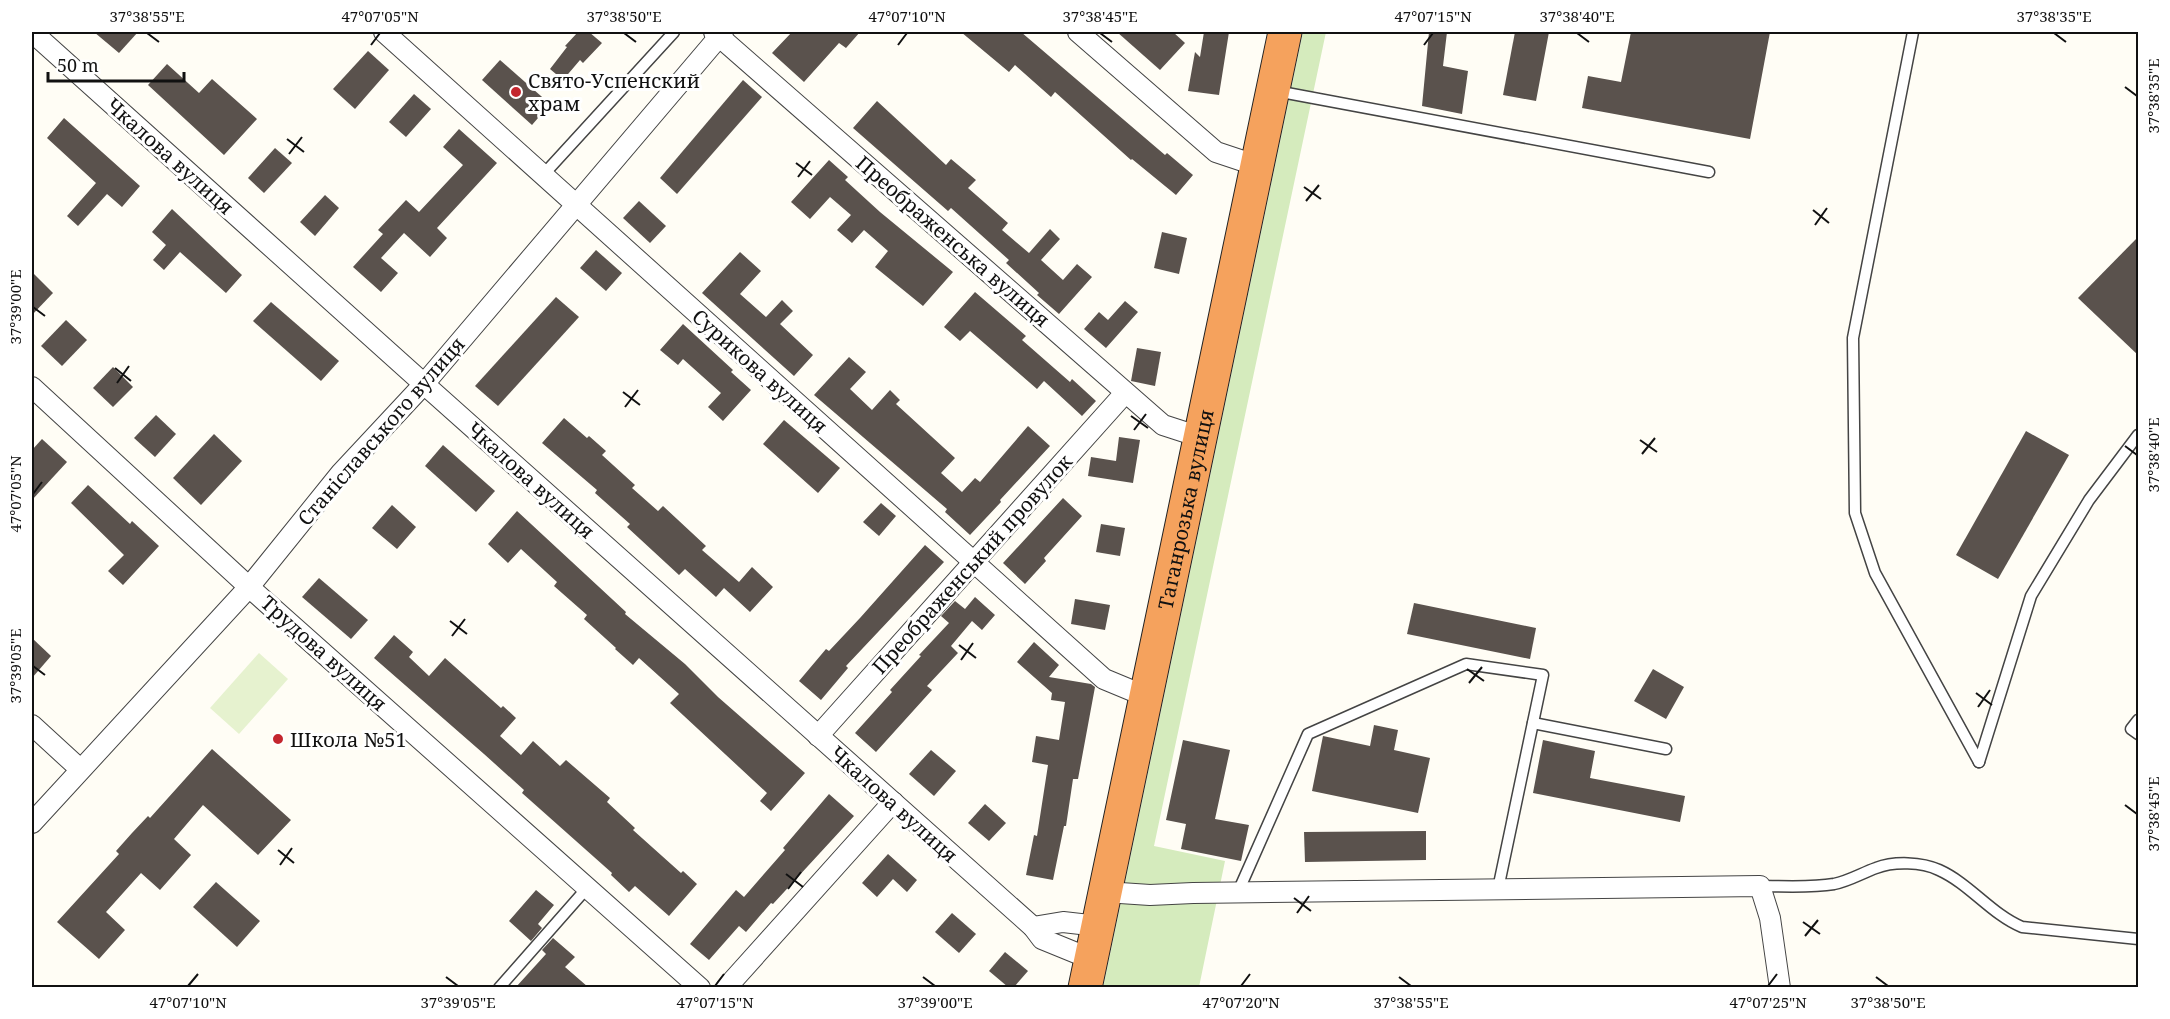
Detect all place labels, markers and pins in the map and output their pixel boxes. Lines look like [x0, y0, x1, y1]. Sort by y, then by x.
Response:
place label: Свято-Успенский храм [528, 67, 700, 117]
marker: Свято-Успенский храм [509, 85, 523, 99]
place label: Школа №51 [290, 726, 407, 753]
marker: Школа №51 [271, 732, 285, 746]

